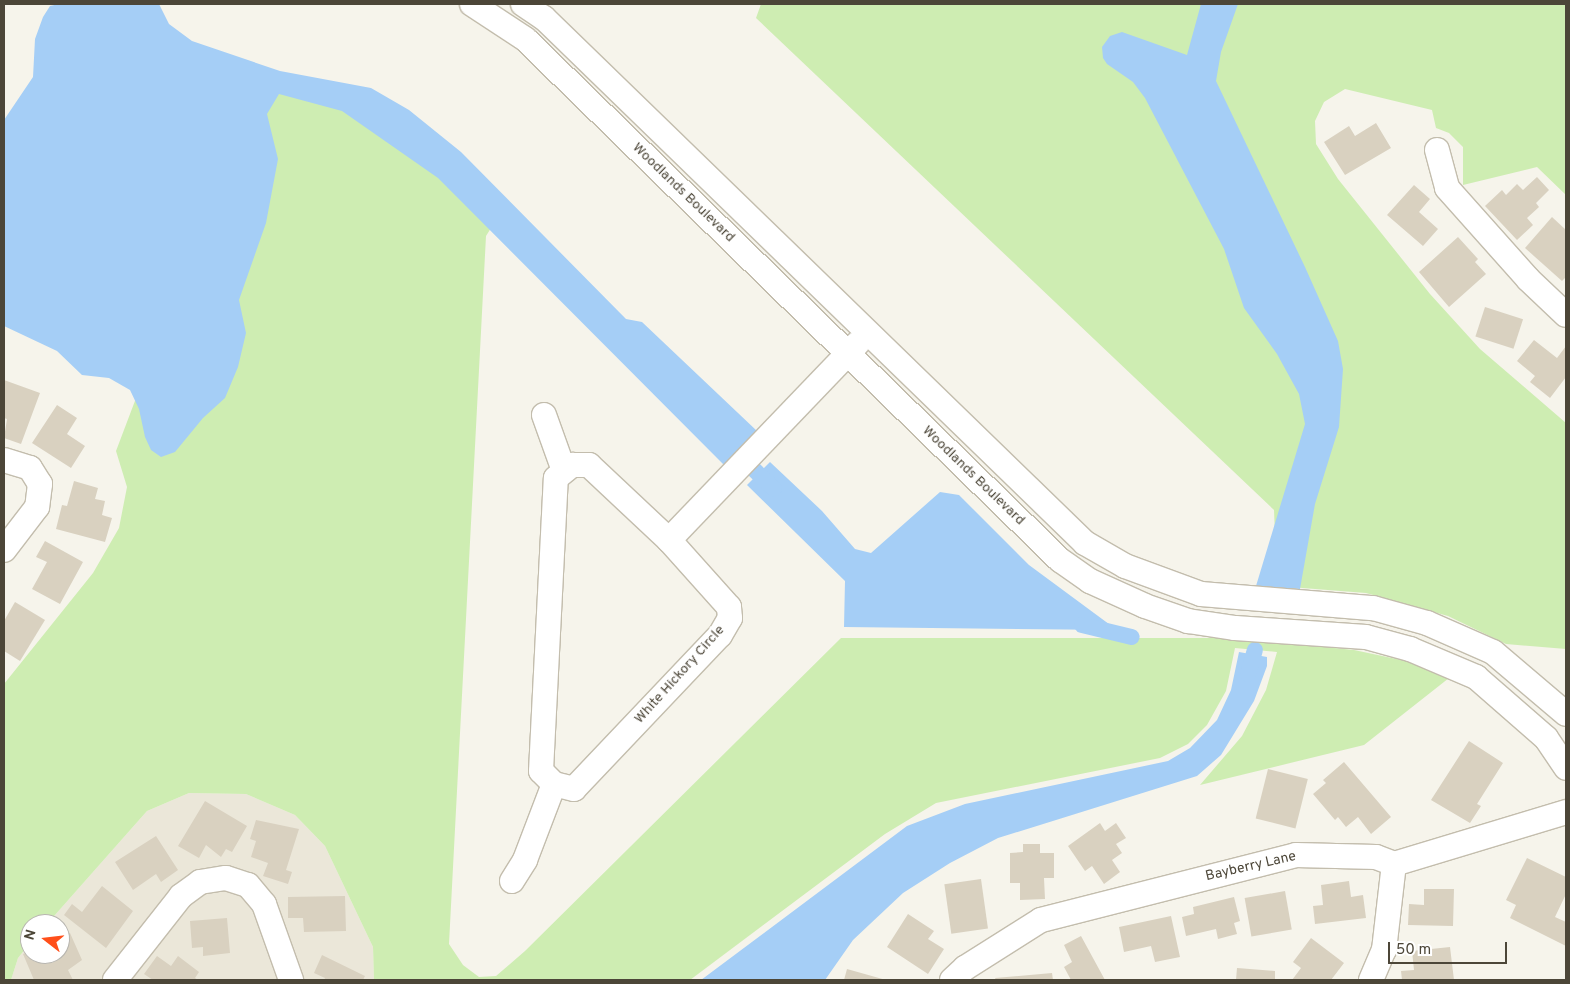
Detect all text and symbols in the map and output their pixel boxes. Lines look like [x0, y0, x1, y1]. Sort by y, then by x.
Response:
street label: Woodlands Boulevard [628, 140, 738, 246]
street label: Woodlands Boulevard [918, 423, 1028, 529]
street label: White Hickory Circle [631, 622, 729, 728]
street label: Bayberry Lane [1204, 848, 1298, 886]
north arrow [20, 914, 70, 964]
text: N [22, 928, 41, 942]
scale bar [1390, 932, 1509, 964]
text: 50 m [1396, 941, 1431, 960]

